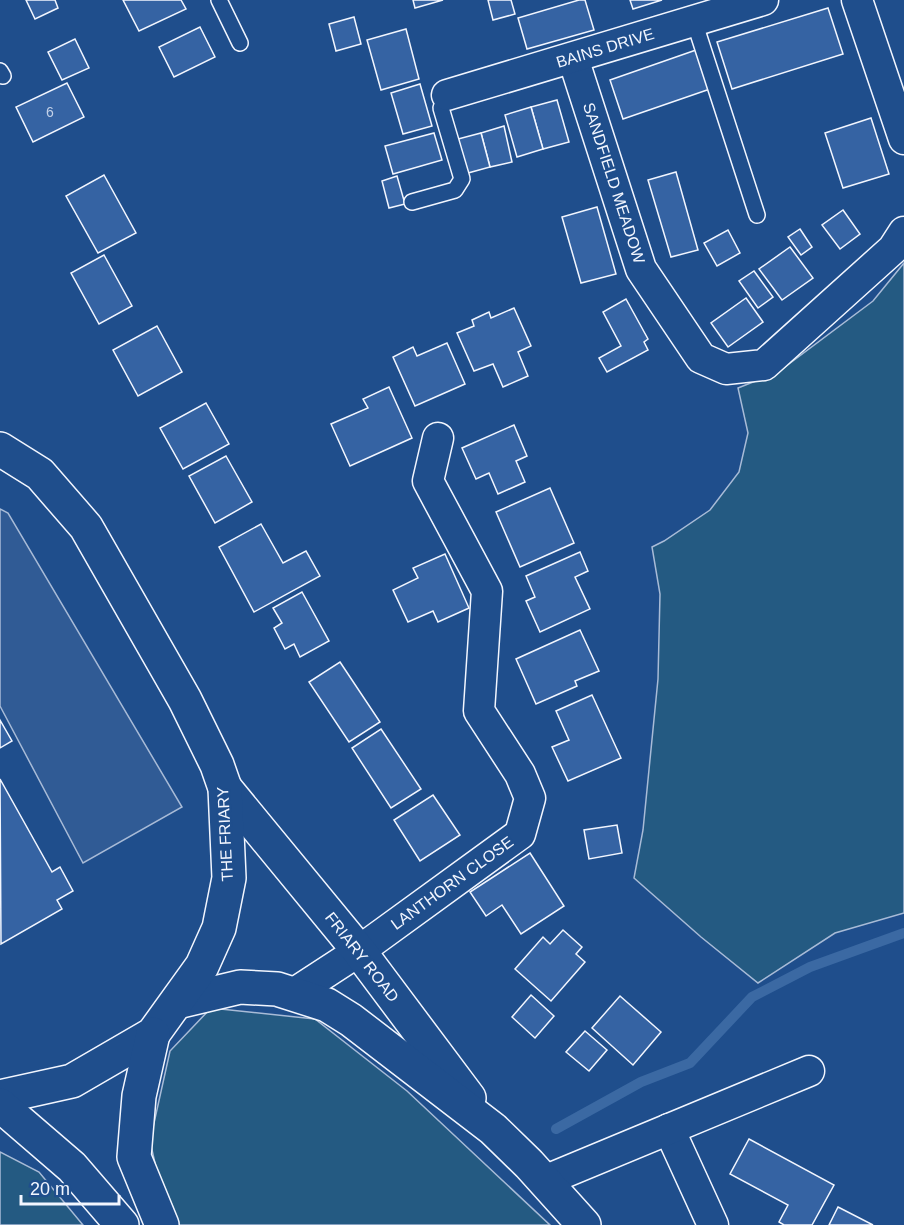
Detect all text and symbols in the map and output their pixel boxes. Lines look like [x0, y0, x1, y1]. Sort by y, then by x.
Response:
street label: BAINS DRIVE [554, 25, 656, 71]
street label: SANDFIELD MEADOW [580, 100, 648, 266]
house number: 6 [46, 104, 54, 120]
street label: THE FRIARY [214, 786, 236, 882]
street label: LANTHORN CLOSE [388, 833, 516, 933]
street label: FRIARY ROAD [322, 909, 402, 1005]
scale bar [21, 1168, 118, 1206]
text: 20 m [30, 1179, 70, 1199]

